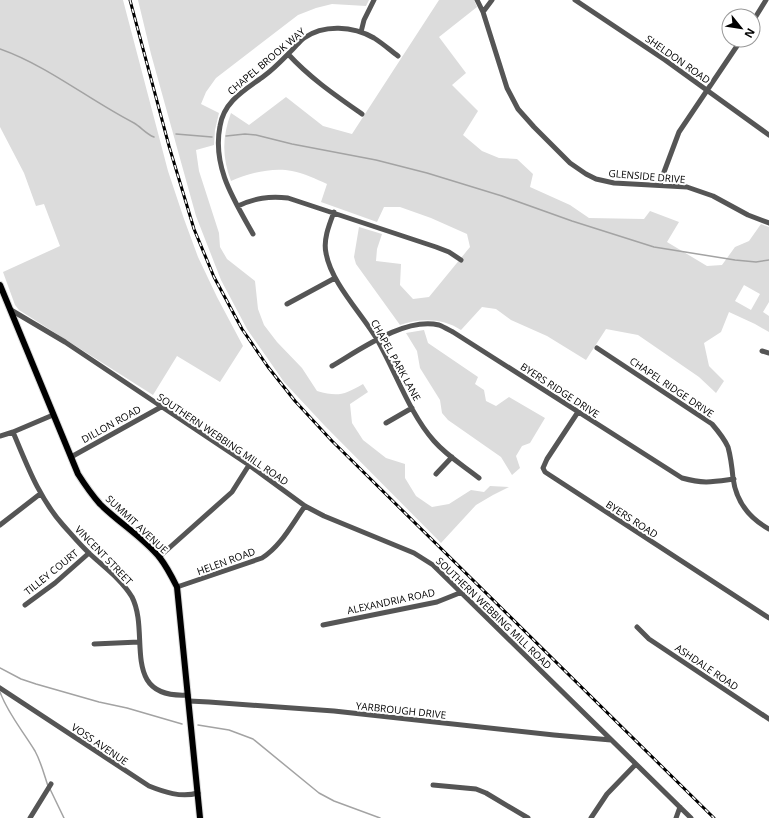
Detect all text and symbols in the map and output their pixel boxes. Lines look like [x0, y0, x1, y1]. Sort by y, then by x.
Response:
north arrow [721, 8, 761, 48]
street label: CHAPEL BROOK WAY [224, 24, 308, 98]
text: N [741, 26, 759, 41]
street label: SHELDON ROAD [643, 31, 713, 87]
street label: GLENSIDE DRIVE [608, 166, 686, 186]
street label: CHAPEL PARK LANE [368, 317, 424, 403]
street label: CHAPEL RIDGE DRIVE [627, 354, 717, 420]
street label: BYERS RIDGE DRIVE [518, 359, 602, 421]
street label: SOUTHERN WEBBING MILL ROAD [155, 390, 291, 488]
street label: DILLON ROAD [79, 402, 143, 446]
street label: SUMMIT AVENUE [103, 492, 171, 556]
street label: BYERS ROAD [603, 497, 661, 541]
street label: VINCENT STREET [72, 522, 136, 588]
street label: HELEN ROAD [195, 544, 257, 578]
street label: TILLEY COURT [21, 546, 81, 598]
street label: SOUTHERN WEBBING MILL ROAD [433, 554, 555, 672]
street label: ALEXANDRIA ROAD [346, 585, 436, 617]
street label: ASHDALE ROAD [673, 641, 741, 693]
street label: YARBROUGH DRIVE [355, 698, 447, 722]
street label: VOSS AVENUE [69, 720, 131, 768]

